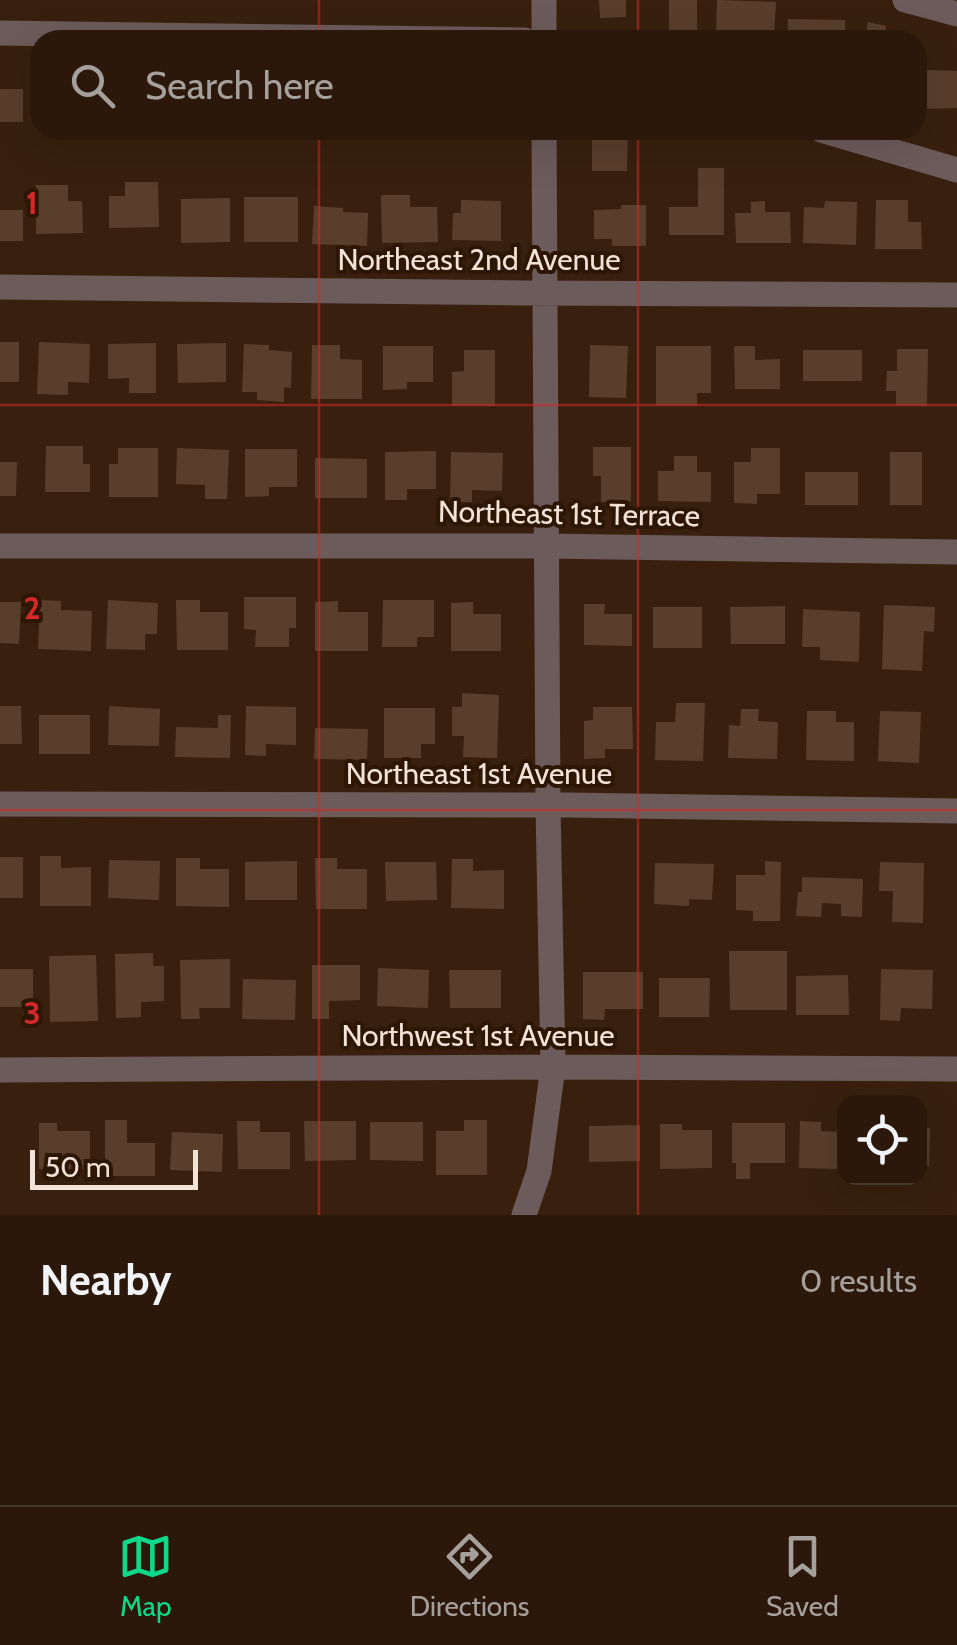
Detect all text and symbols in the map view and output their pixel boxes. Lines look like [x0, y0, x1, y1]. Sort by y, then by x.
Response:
search box [30, 30, 927, 140]
icon: search [65, 58, 120, 113]
text: Search here [145, 62, 334, 109]
text: 1 [26, 183, 38, 222]
street label: Northeast 2nd Avenue [337, 241, 621, 278]
street label: Northeast 1st Terrace [438, 493, 700, 534]
text: 2 [24, 588, 40, 627]
street label: Northeast 1st Avenue [346, 755, 612, 792]
text: 3 [23, 993, 41, 1032]
street label: Northwest 1st Avenue [341, 1017, 615, 1054]
map controls [837, 1095, 927, 1185]
button: locate [837, 1095, 927, 1185]
scale bar [30, 1145, 198, 1190]
text: 50 m [45, 1150, 111, 1184]
text: Nearby [40, 1254, 172, 1306]
text: 0 results [800, 1261, 917, 1300]
tab: Map [118, 1529, 173, 1623]
tab: Directions [410, 1529, 529, 1623]
tab: Saved [766, 1529, 839, 1623]

